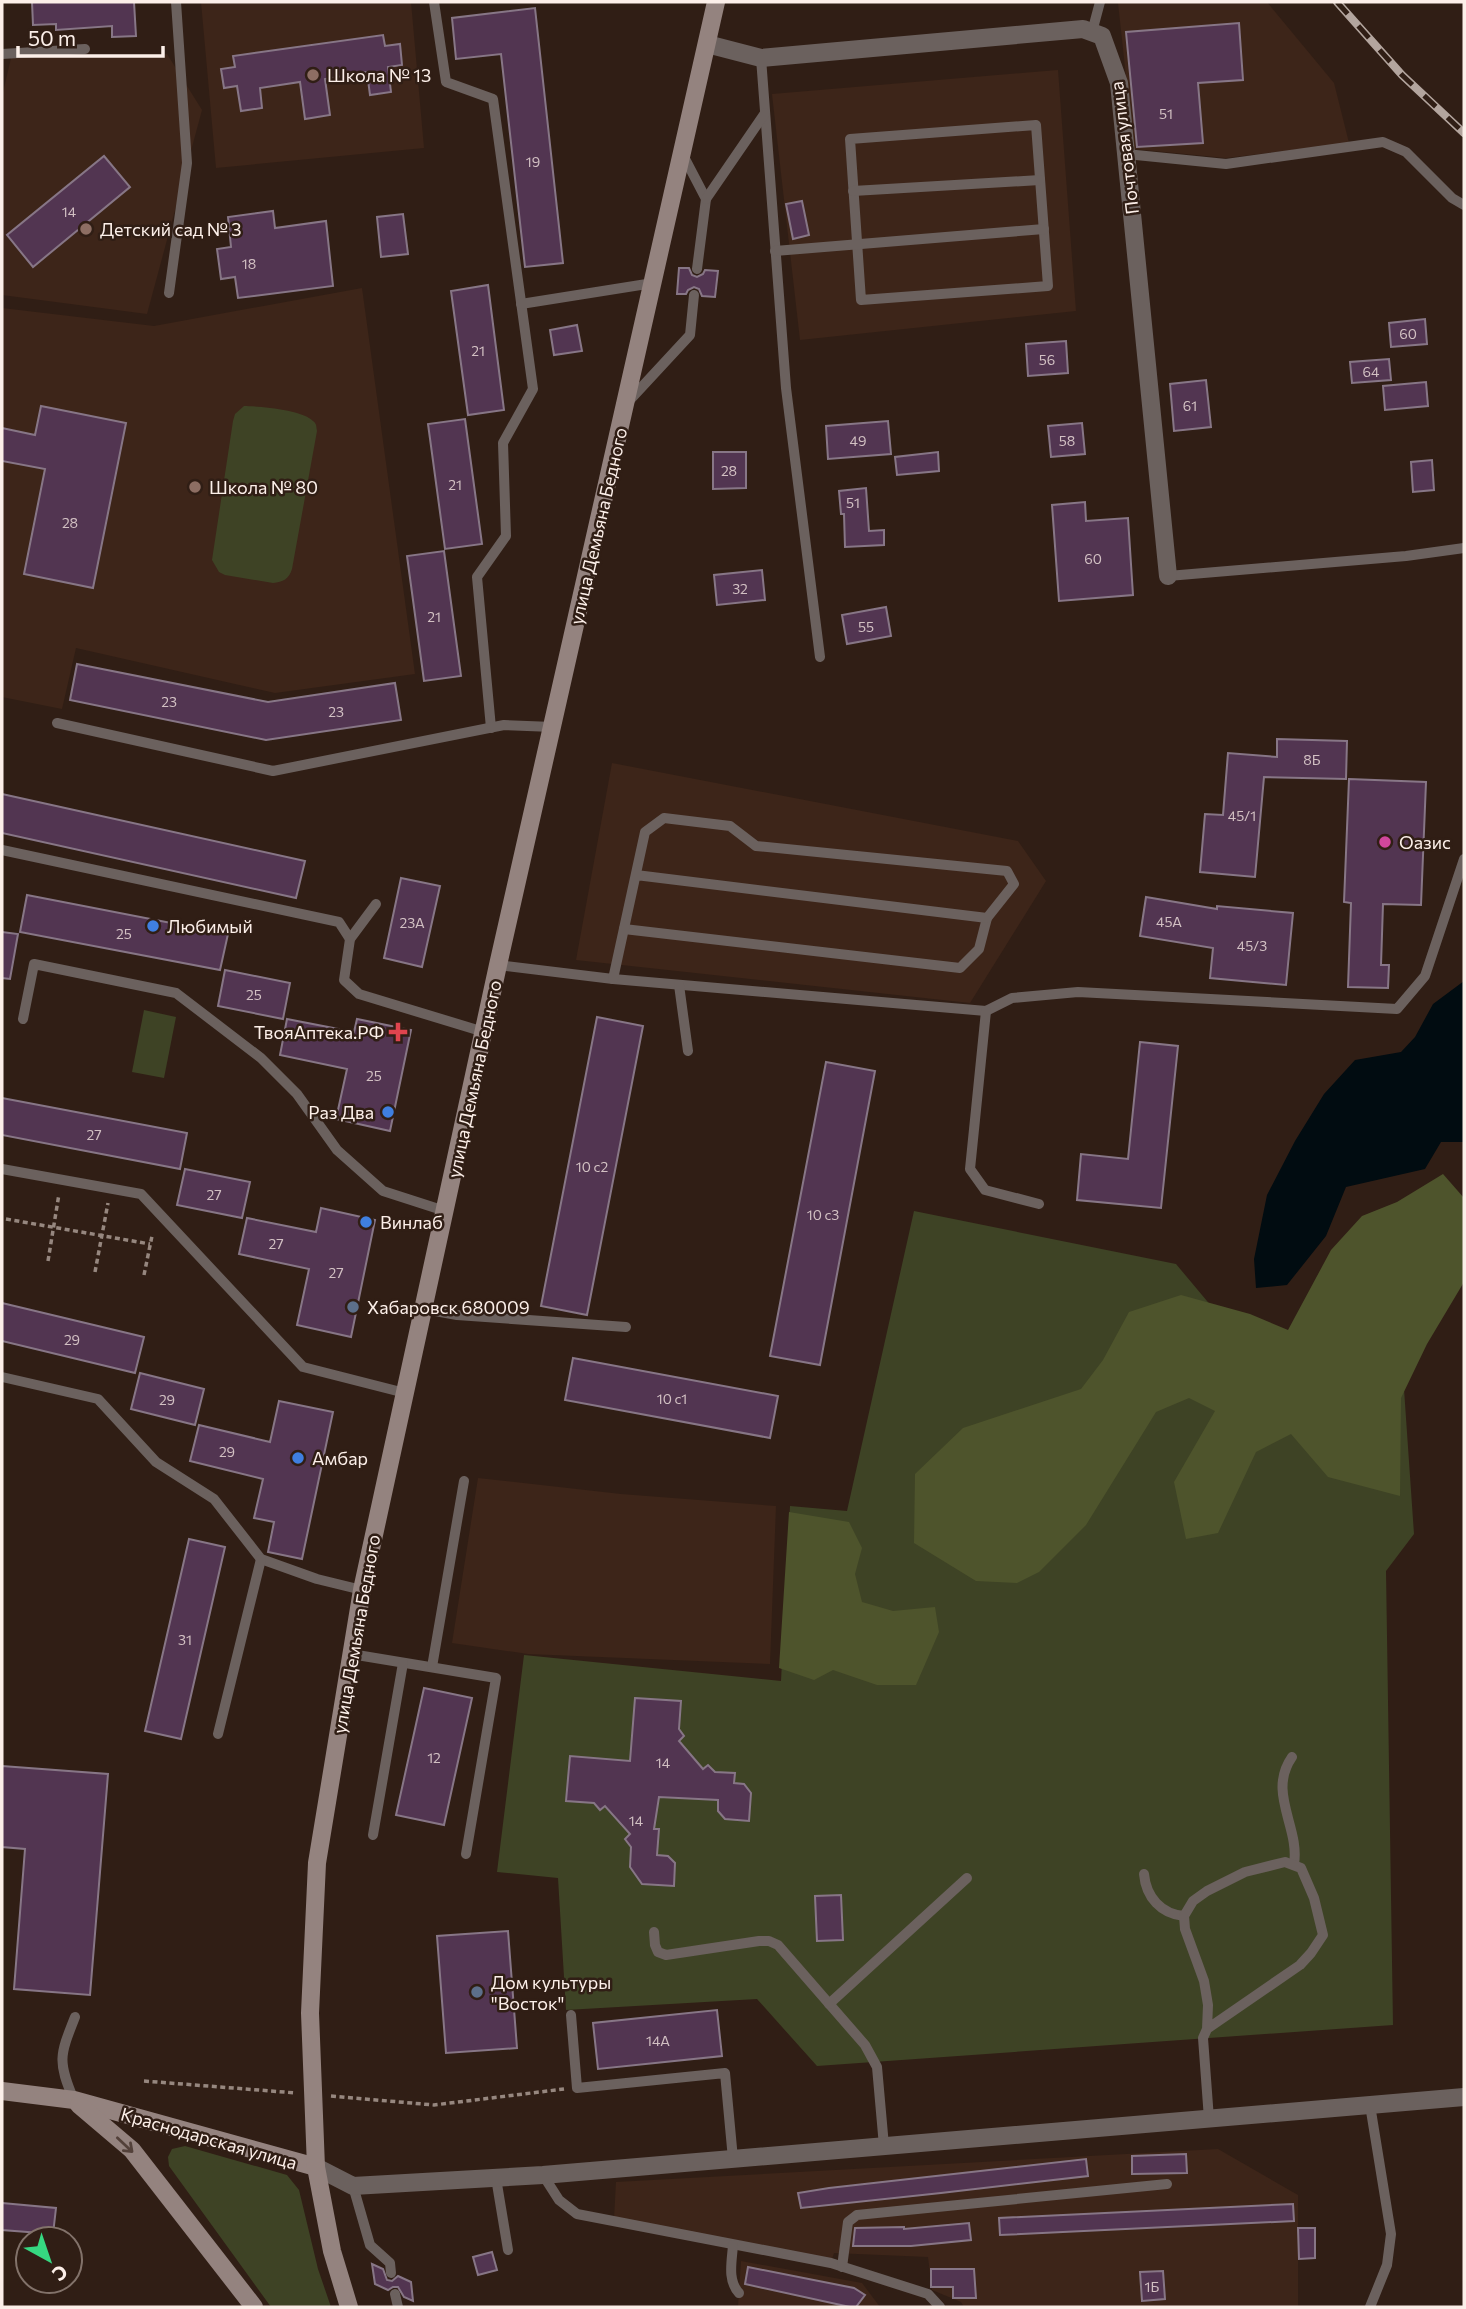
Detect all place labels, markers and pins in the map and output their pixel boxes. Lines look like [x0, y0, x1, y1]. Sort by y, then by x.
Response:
place label: Школа № 13 [327, 64, 431, 86]
marker: Школа № 13 [305, 67, 321, 83]
place label: Детский сад № 3 [100, 218, 242, 240]
marker: Детский сад № 3 [78, 221, 94, 237]
place label: Школа № 80 [209, 476, 318, 498]
marker: Школа № 80 [187, 479, 203, 495]
place label: Оазис [1399, 831, 1451, 853]
marker: Оазис [1377, 834, 1393, 850]
place label: Любимый [167, 915, 253, 937]
marker: Любимый [145, 918, 161, 934]
place label: ТвояАптека.РФ [254, 1021, 384, 1043]
marker: ТвояАптека.РФ [390, 1024, 406, 1040]
place label: Раз Два [308, 1101, 374, 1123]
marker: Раз Два [380, 1104, 396, 1120]
place label: Винлаб [380, 1211, 443, 1233]
marker: Винлаб [358, 1214, 374, 1230]
place label: Хабаровск 680009 [367, 1296, 530, 1318]
marker: Хабаровск 680009 [345, 1299, 361, 1315]
place label: Амбар [312, 1447, 368, 1469]
marker: Амбар [290, 1450, 306, 1466]
place label: Дом культуры "Восток" [491, 1971, 611, 2014]
marker: Дом культуры "Восток" [469, 1984, 485, 2000]

